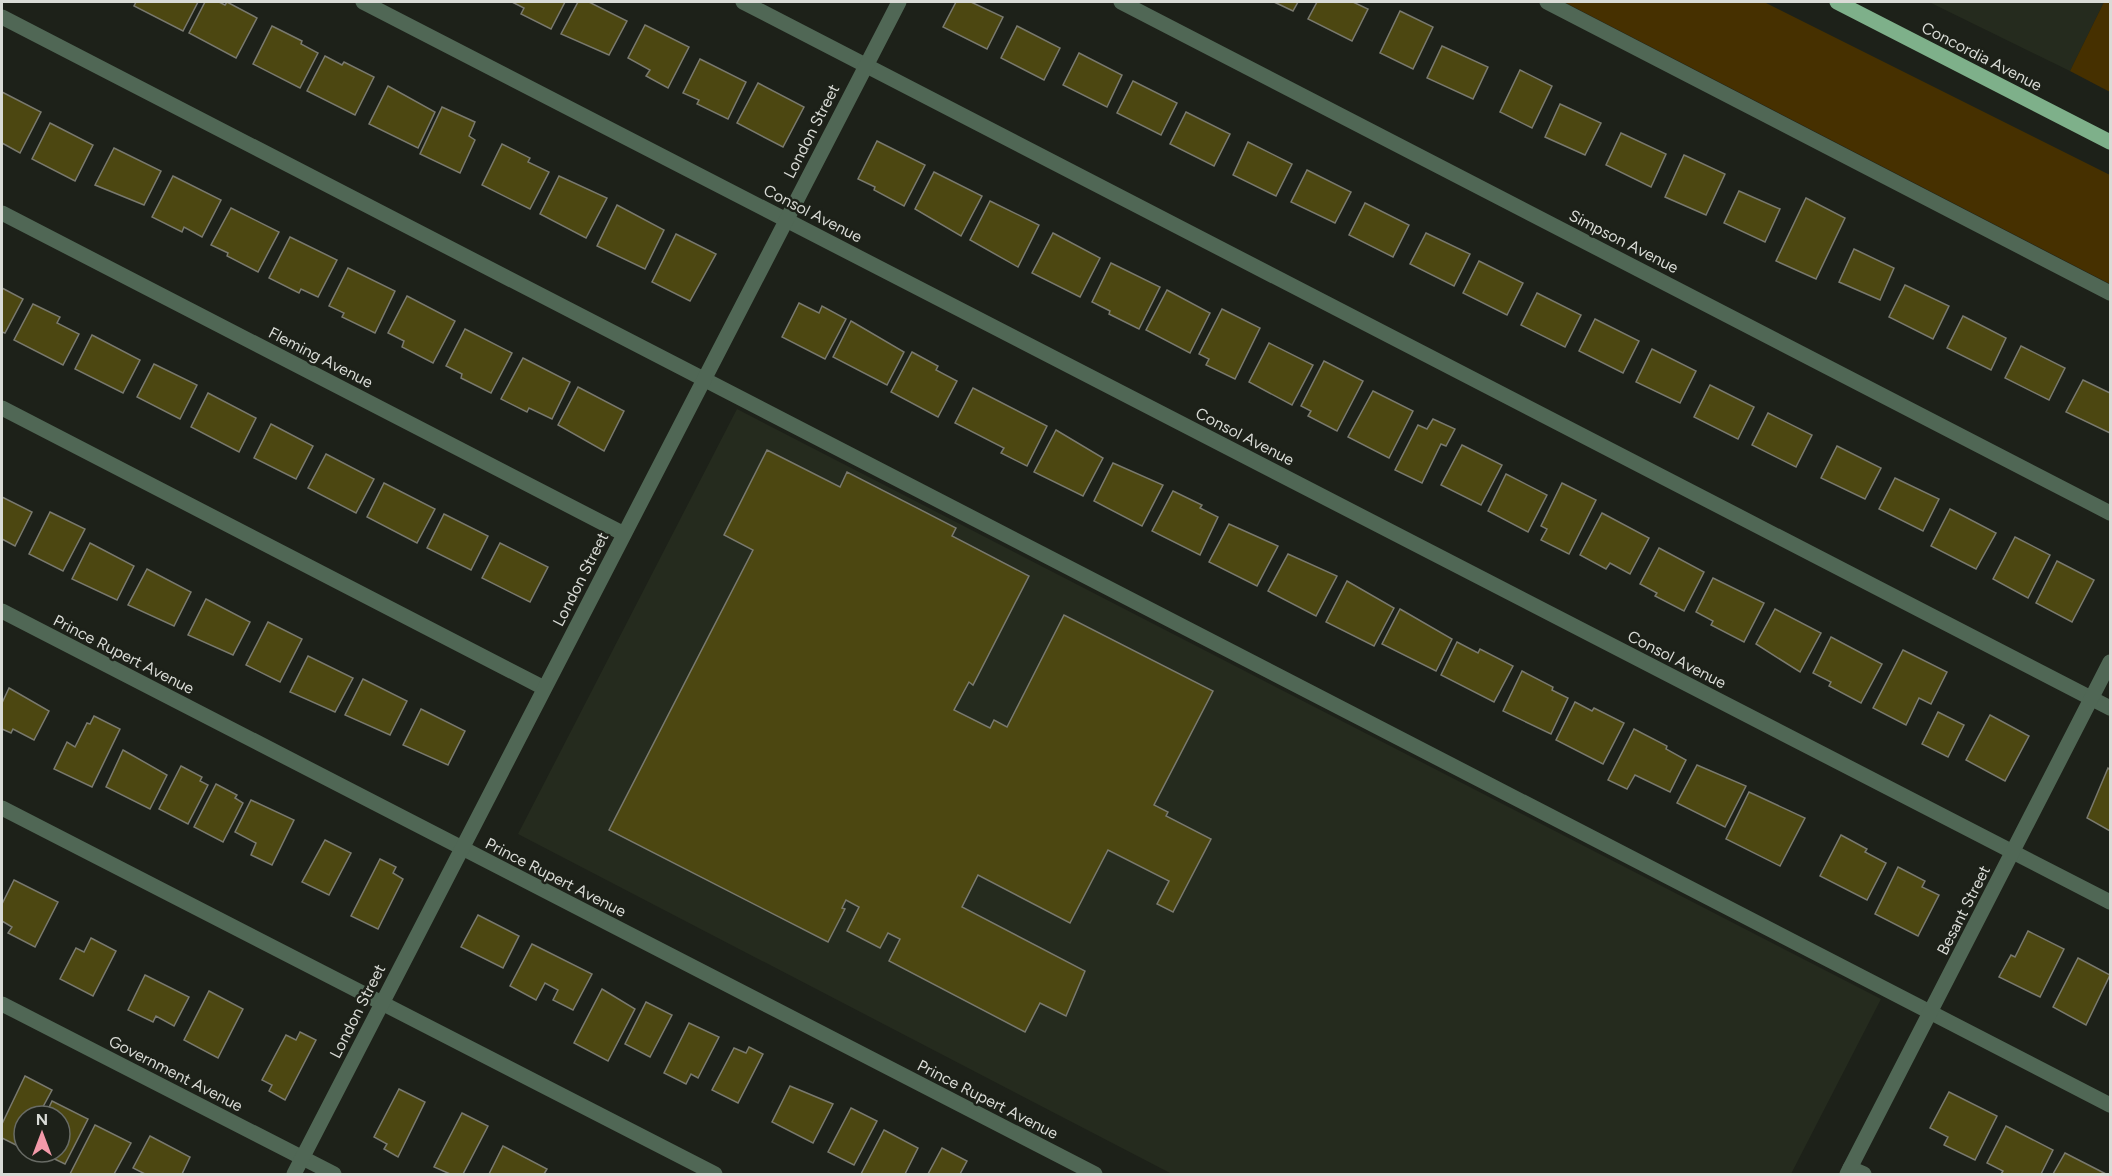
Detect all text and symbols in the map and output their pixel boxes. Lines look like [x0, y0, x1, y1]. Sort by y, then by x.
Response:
street label: Concordia Avenue [1918, 18, 2045, 95]
street label: London Street [780, 81, 843, 181]
street label: Consol Avenue [760, 180, 865, 247]
street label: Simpson Avenue [1566, 206, 1682, 277]
street label: Fleming Avenue [265, 323, 376, 392]
street label: Consol Avenue [1192, 403, 1297, 470]
street label: London Street [549, 529, 612, 629]
street label: Prince Rupert Avenue [50, 611, 197, 698]
street label: Consol Avenue [1624, 626, 1729, 693]
street label: Prince Rupert Avenue [482, 834, 629, 921]
street label: Besant Street [1933, 862, 1994, 958]
street label: London Street [326, 961, 389, 1061]
street label: Government Avenue [106, 1031, 246, 1116]
street label: Prince Rupert Avenue [914, 1056, 1061, 1143]
north arrow [12, 1104, 72, 1164]
text: N [36, 1110, 48, 1129]

